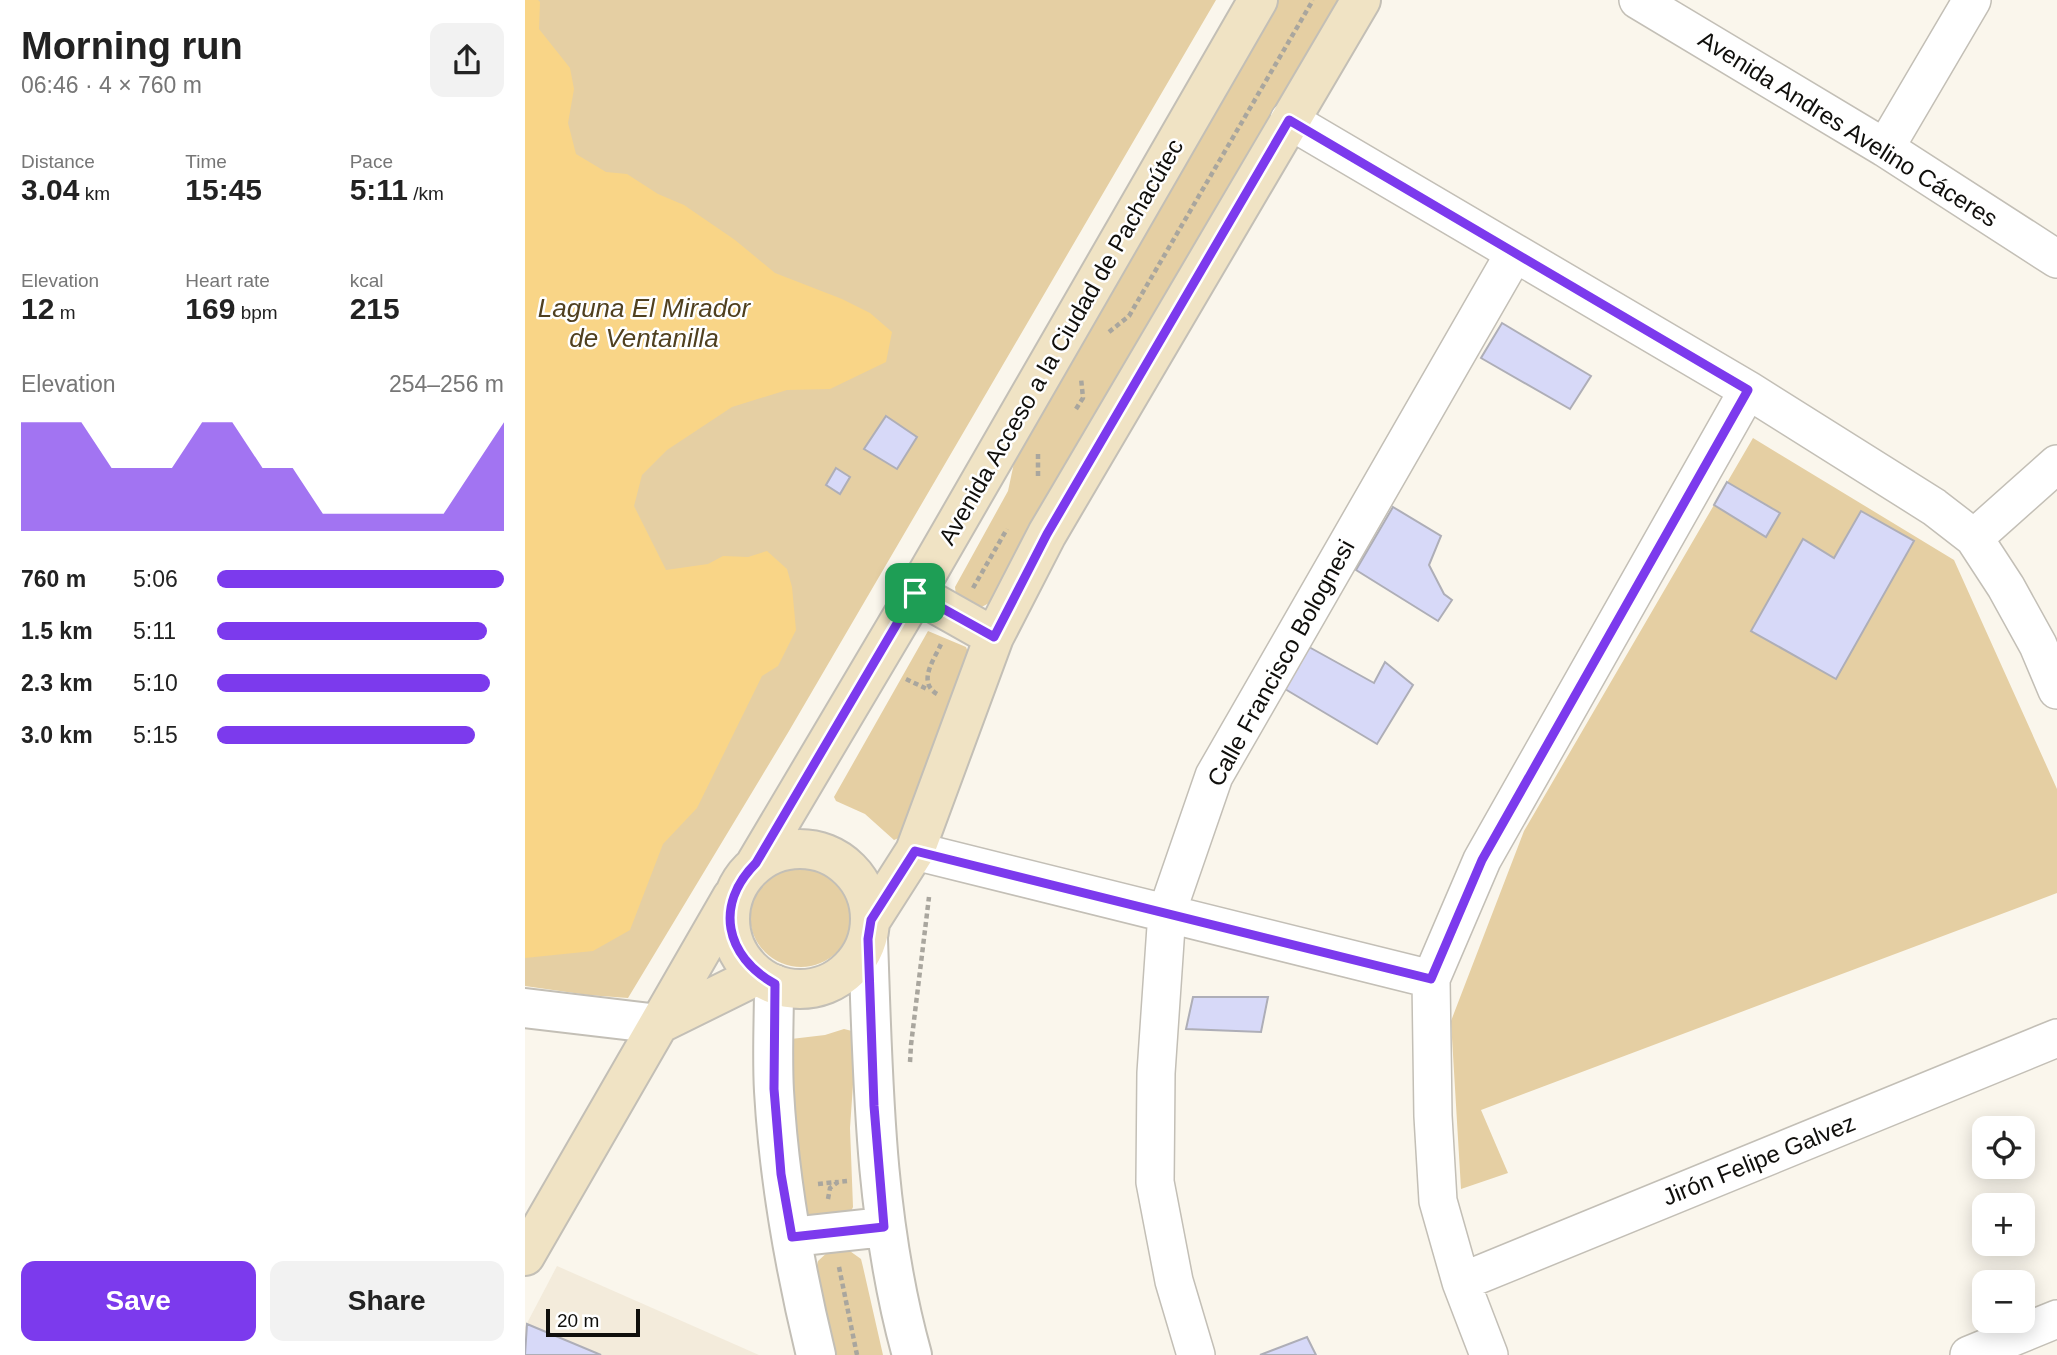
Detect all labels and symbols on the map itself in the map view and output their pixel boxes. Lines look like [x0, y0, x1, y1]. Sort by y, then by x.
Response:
street label: Avenida Andres Avelino Cáceres [1694, 25, 2003, 232]
street label: Avenida Acceso a la Ciudad de Pachacútec [933, 134, 1188, 549]
water label: Laguna El Mirador de Ventanilla [538, 293, 752, 353]
street label: Calle Francisco Bolognesi [1201, 535, 1360, 791]
pin [885, 563, 945, 623]
street label: Jirón Felipe Galvez [1659, 1109, 1859, 1211]
scale bar [546, 1306, 641, 1338]

